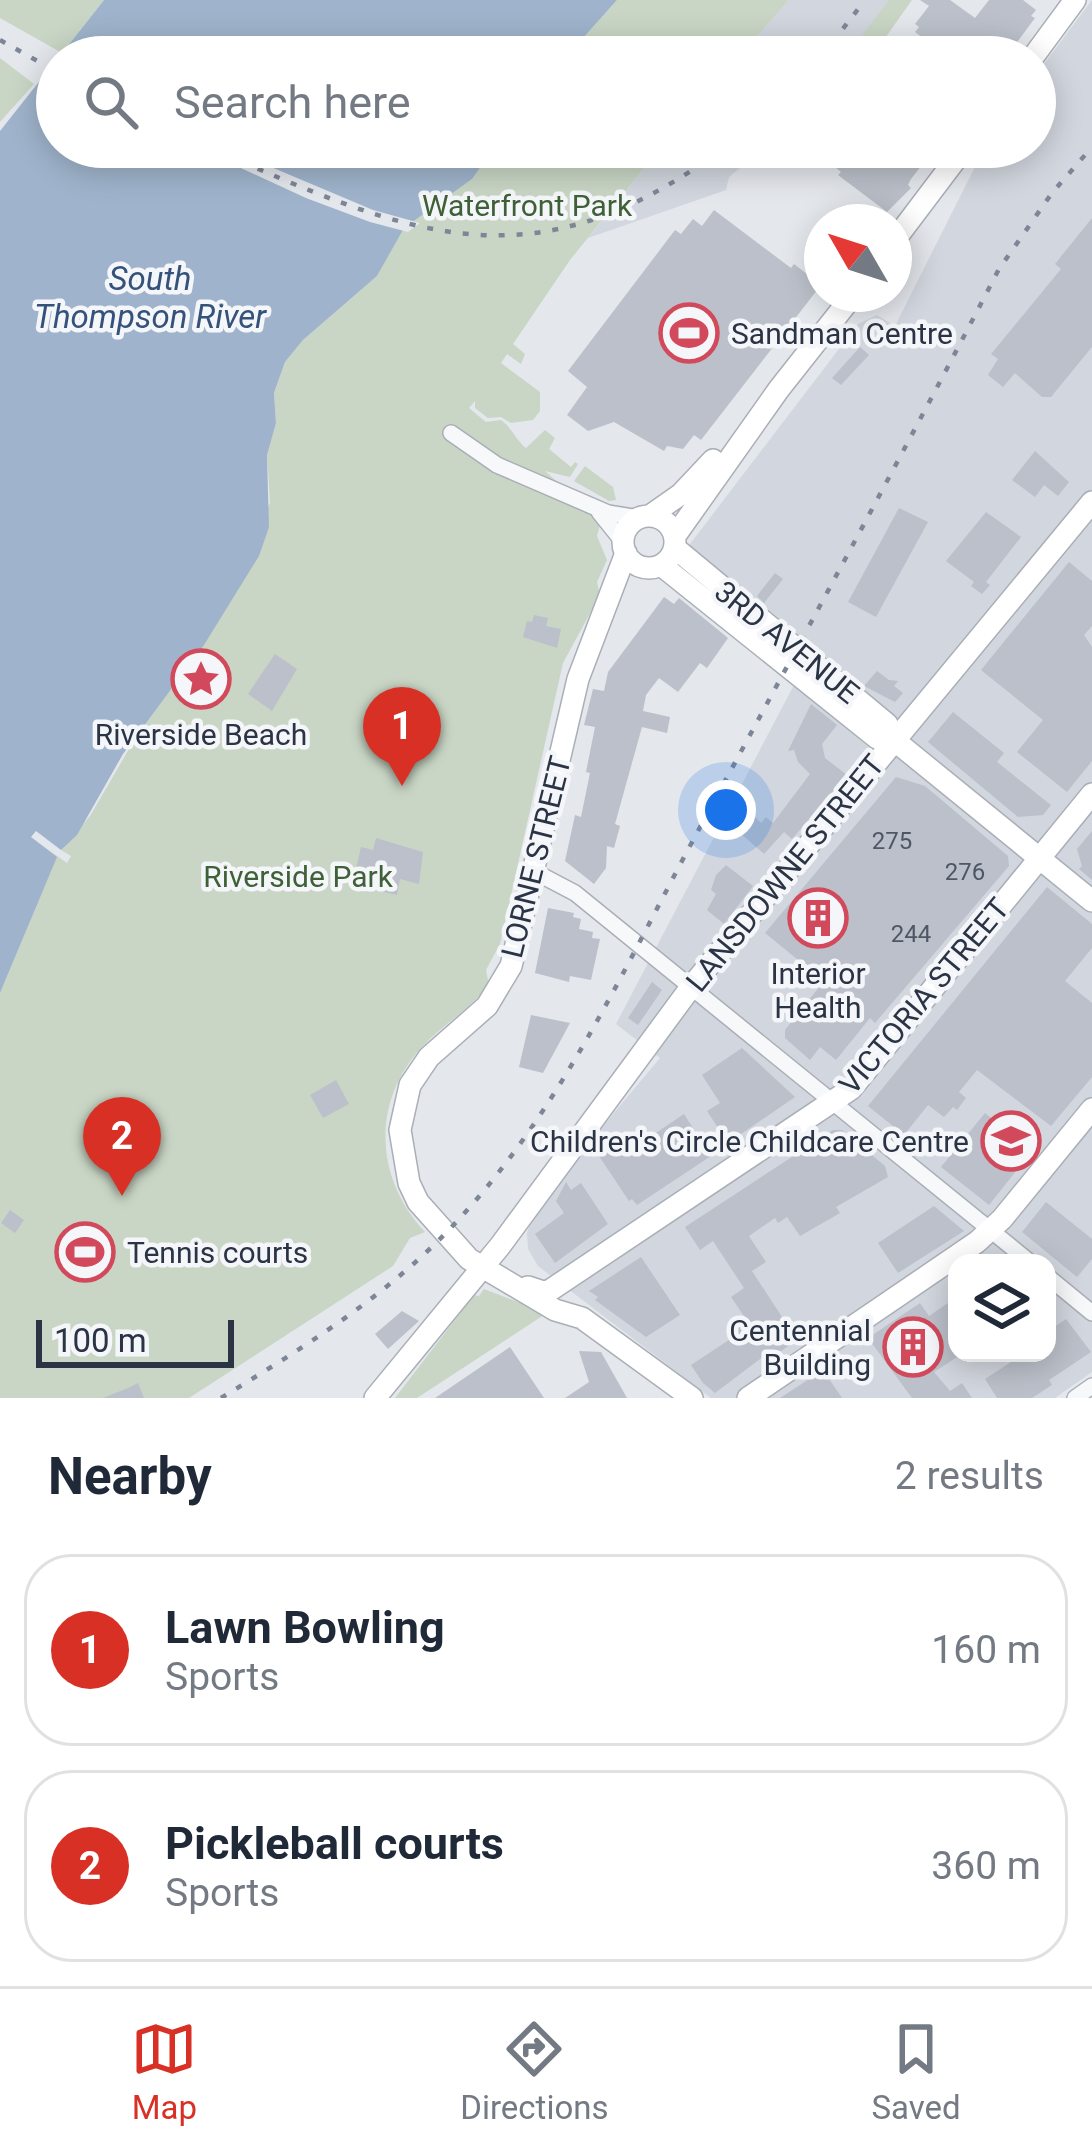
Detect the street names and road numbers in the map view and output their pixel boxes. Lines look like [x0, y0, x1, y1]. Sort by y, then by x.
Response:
street label: 3RD AVENUE [708, 573, 866, 711]
street label: LANSDOWNE STREET [679, 747, 891, 998]
street label: LORNE STREET [494, 752, 578, 962]
street label: VICTORIA STREET [832, 891, 1016, 1101]

